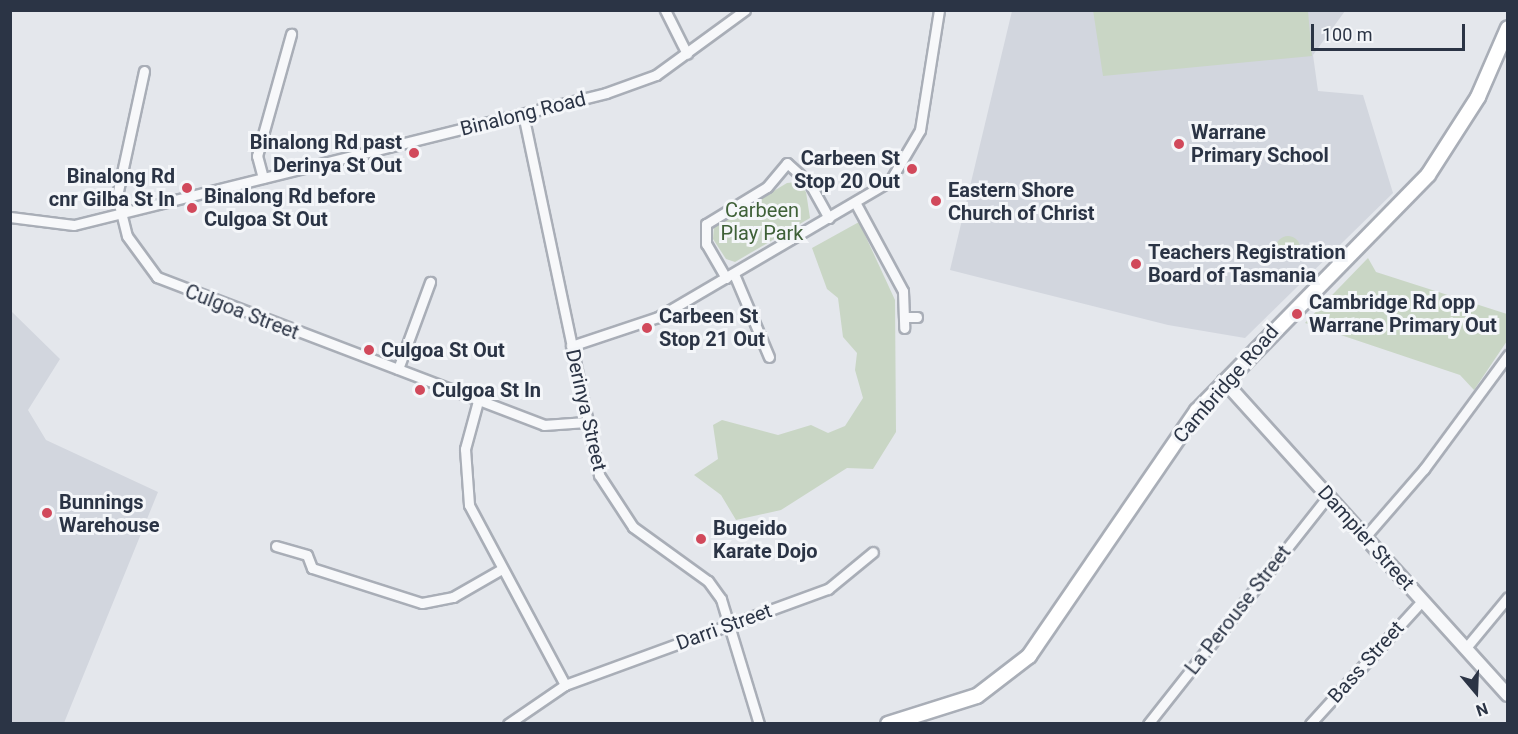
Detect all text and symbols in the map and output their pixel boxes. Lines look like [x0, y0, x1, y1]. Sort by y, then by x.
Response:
scale bar [1314, 12, 1468, 50]
text: 100 m [1322, 24, 1373, 45]
street label: Binalong Road [458, 87, 588, 141]
place label: Warrane Primary School [1191, 120, 1329, 167]
place label: Binalong Rd past Derinya St Out [250, 130, 402, 177]
marker: Warrane Primary School [1172, 137, 1186, 151]
marker: Binalong Rd past Derinya St Out [407, 146, 421, 160]
place label: Carbeen St Stop 20 Out [794, 146, 900, 193]
marker: Carbeen St Stop 20 Out [905, 162, 919, 176]
place label: Binalong Rd cnr Gilba St In [49, 164, 175, 211]
place label: Eastern Shore Church of Christ [948, 178, 1095, 225]
marker: Binalong Rd cnr Gilba St In [180, 181, 194, 195]
place label: Binalong Rd before Culgoa St Out [204, 184, 376, 231]
marker: Eastern Shore Church of Christ [929, 194, 943, 208]
park label: Carbeen Play Park [721, 198, 803, 245]
marker: Binalong Rd before Culgoa St Out [185, 201, 199, 215]
place label: Teachers Registration Board of Tasmania [1148, 240, 1346, 287]
marker: Teachers Registration Board of Tasmania [1129, 257, 1143, 271]
street label: Culgoa Street [182, 279, 302, 345]
place label: Cambridge Rd opp Warrane Primary Out [1309, 290, 1497, 337]
place label: Carbeen St Stop 21 Out [659, 304, 765, 351]
marker: Cambridge Rd opp Warrane Primary Out [1290, 307, 1304, 321]
street label: Cambridge Road [1168, 320, 1284, 448]
marker: Carbeen St Stop 21 Out [640, 321, 654, 335]
place label: Culgoa St Out [381, 338, 505, 362]
marker: Culgoa St Out [362, 343, 376, 357]
street label: Derinya Street [560, 347, 612, 473]
place label: Culgoa St In [432, 378, 541, 402]
marker: Culgoa St In [413, 383, 427, 397]
street label: Dampier Street [1313, 481, 1419, 595]
place label: Bunnings Warehouse [59, 490, 160, 537]
marker: Bunnings Warehouse [40, 506, 54, 520]
place label: Bugeido Karate Dojo [713, 516, 817, 563]
marker: Bugeido Karate Dojo [694, 532, 708, 546]
street label: La Perouse Street [1180, 541, 1296, 679]
street label: Darri Street [673, 599, 775, 655]
street label: Bass Street [1323, 616, 1409, 708]
north arrow [1446, 662, 1506, 722]
text: N [1474, 699, 1490, 720]

